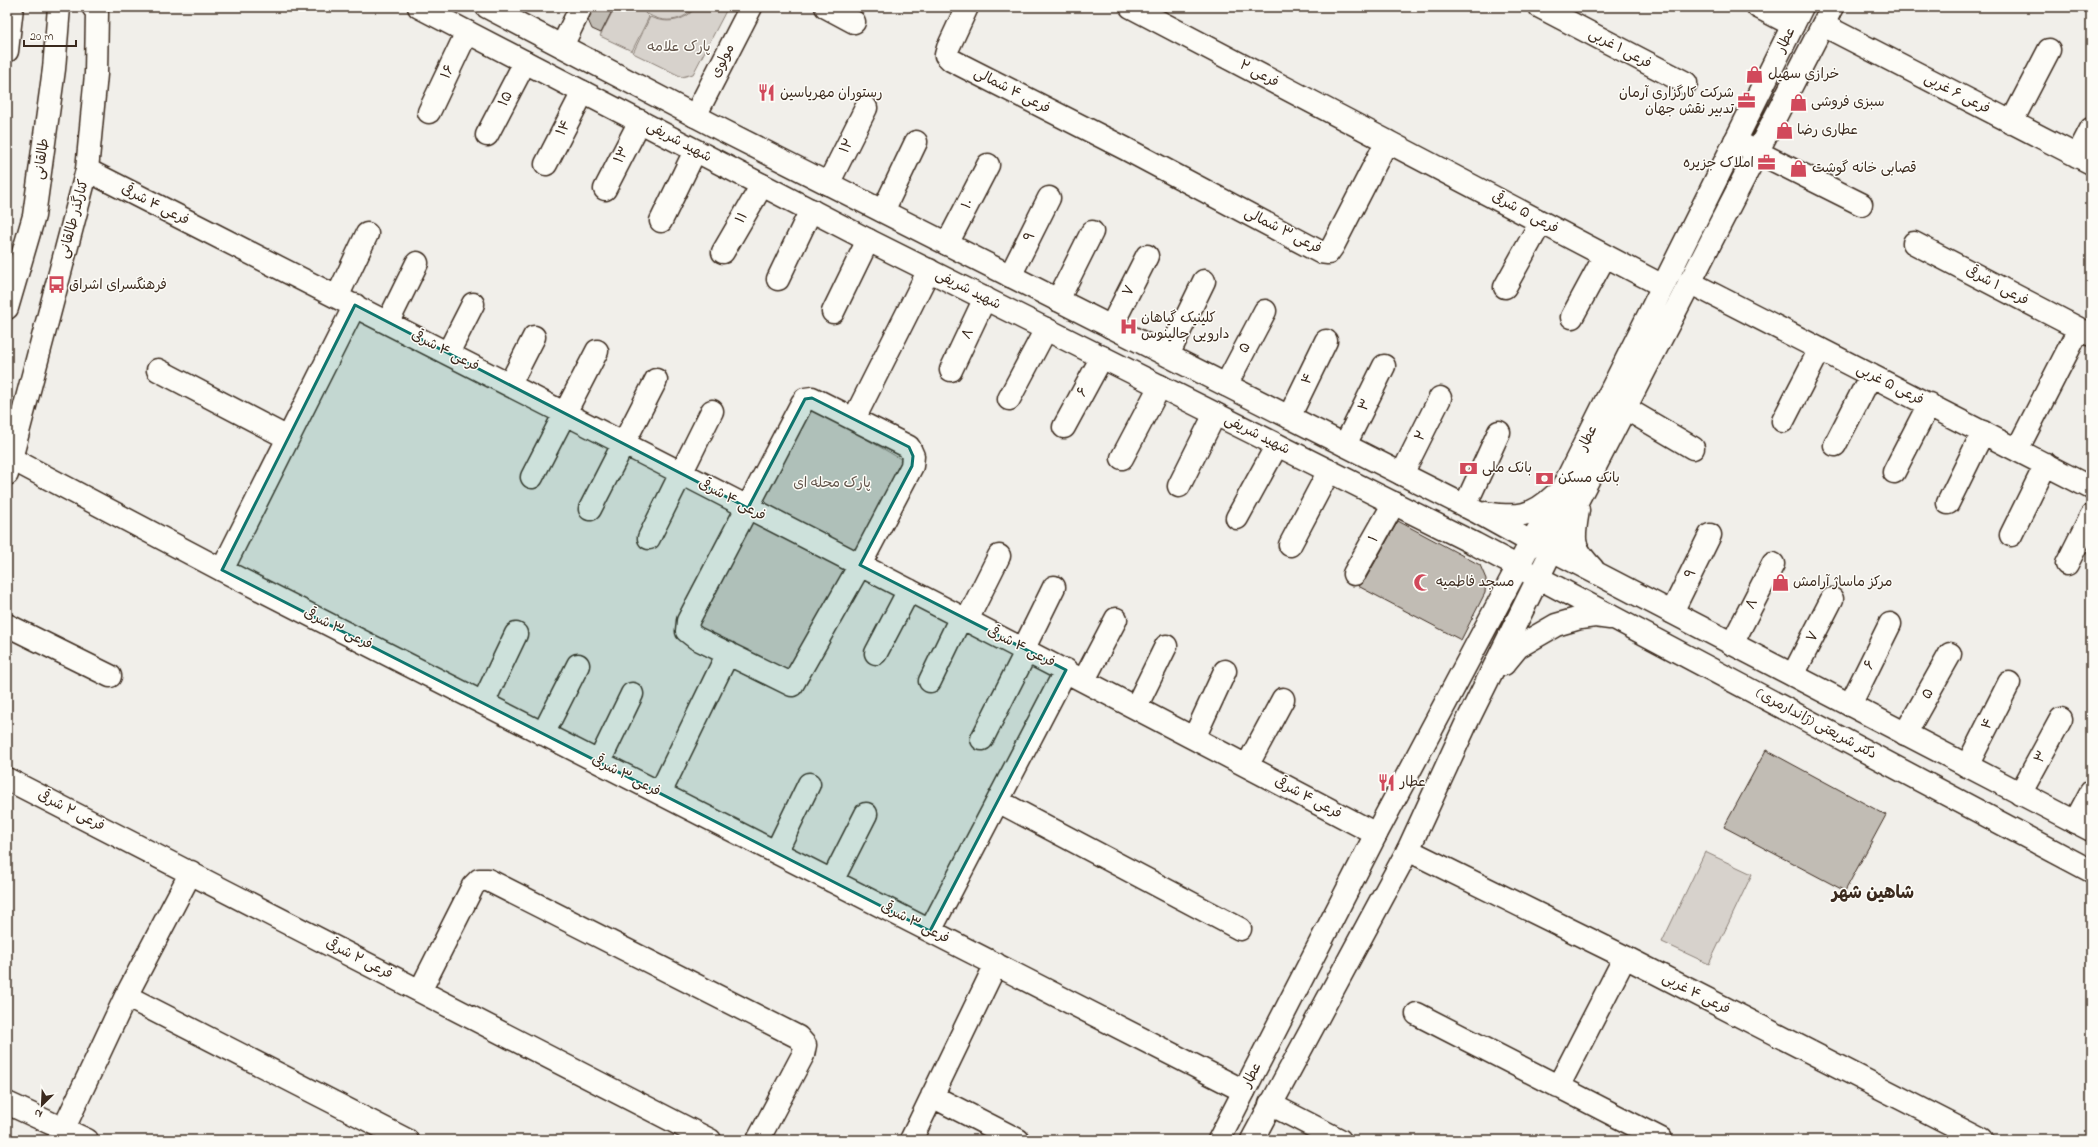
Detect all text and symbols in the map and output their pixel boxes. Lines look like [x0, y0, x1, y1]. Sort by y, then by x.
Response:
scale bar [24, 22, 76, 48]
street label: فرعی ۱ غربی [1585, 24, 1655, 74]
street label: عطار [1770, 24, 1801, 57]
text: 20 m [30, 28, 53, 46]
park label: پارک علامه [647, 37, 711, 58]
street label: مولوی [706, 40, 740, 82]
street label: فرعی ۲ [1236, 55, 1282, 93]
street label: ۱۶ [436, 61, 460, 83]
street label: فرعی ۴ شمالی [970, 63, 1054, 119]
shop icon: خرازی سهیل [1745, 64, 1765, 84]
place label: خرازی سهیل [1768, 64, 1839, 85]
street label: فرعی ۶ غربی [1920, 68, 1994, 120]
restaurant icon: رستوران مهریاسین [757, 83, 777, 103]
place label: رستوران مهریاسین [780, 83, 883, 104]
place label: شرکت کارگزاری آرمان تدبیر نقش جهان [1619, 83, 1735, 120]
street label: ۱۵ [493, 88, 519, 110]
office icon: شرکت کارگزاری آرمان تدبیر نقش جهان [1737, 91, 1757, 111]
shop icon: سبزی فروشی [1788, 92, 1808, 112]
place label: سبزی فروشی [1811, 92, 1885, 113]
street label: ۱۴ [551, 116, 577, 140]
street label: شهید شریفی [643, 116, 715, 168]
shop icon: عطاری رضا [1774, 120, 1794, 140]
place label: عطاری رضا [1797, 120, 1858, 141]
street label: ۱۲ [834, 135, 860, 157]
street label: طالقانی [29, 137, 55, 181]
street label: ۱۳ [609, 143, 635, 167]
place label: املاک جزیره [1683, 153, 1754, 174]
office icon: املاک جزیره [1757, 153, 1777, 173]
shop icon: قصابی خانه گوشت [1789, 158, 1809, 178]
place label: قصابی خانه گوشت [1812, 158, 1917, 179]
street label: کنارگذر طالقانی [53, 177, 95, 261]
street label: فرعی ۴ شرقی [117, 179, 193, 231]
street label: فرعی ۵ شرقی [1488, 187, 1562, 239]
street label: ۱۰ [956, 195, 980, 213]
street label: فرعی ۳ شمالی [1241, 202, 1325, 260]
street label: ۱۱ [730, 208, 754, 228]
street label: ۹ [1019, 228, 1041, 246]
street label: فرعی ۱ شرقی [1962, 261, 2032, 311]
street label: شهید شریفی [932, 264, 1004, 316]
bus stop icon: فرهنگسرای اشراق [46, 275, 66, 295]
place label: فرهنگسرای اشراق [69, 275, 167, 296]
street label: ۷ [1117, 282, 1141, 300]
place label: کلینیک گیاهان دارویی جالینوس [1141, 308, 1230, 345]
hospital icon: کلینیک گیاهان دارویی جالینوس [1118, 316, 1138, 336]
street label: فرعی ۴ شرقی [407, 325, 483, 377]
street label: ۸ [956, 325, 980, 343]
street label: ۵ [1233, 339, 1257, 357]
street label: فرعی ۵ غربی [1853, 359, 1927, 411]
street label: ۴ [1296, 370, 1320, 388]
street label: ۶ [1072, 383, 1094, 401]
street label: ۳ [1353, 395, 1377, 415]
street label: شهید شریفی [1221, 409, 1293, 461]
street label: عطار [1572, 422, 1603, 455]
street label: ۲ [1409, 427, 1433, 445]
bank icon: بانک ملی [1459, 458, 1479, 478]
place label: بانک ملی [1482, 458, 1532, 479]
bank icon: بانک مسکن [1535, 468, 1555, 488]
place label: بانک مسکن [1558, 468, 1620, 489]
street label: فرعی ۴ شرقی [694, 473, 770, 527]
park label: پارک محله ای [793, 473, 871, 494]
street label: ۱ [1364, 532, 1384, 546]
street label: ۹ [1680, 565, 1702, 583]
mosque icon: مسجد فاطمیه [1413, 572, 1433, 592]
place label: مسجد فاطمیه [1436, 572, 1515, 593]
shop icon: مرکز ماساژ آرامش [1770, 572, 1790, 592]
place label: مرکز ماساژ آرامش [1793, 572, 1892, 593]
street label: ۸ [1740, 595, 1764, 613]
street label: فرعی ۳ شرقی [300, 603, 376, 655]
street label: فرعی ۴ شرقی [983, 621, 1059, 673]
street label: ۷ [1801, 628, 1825, 646]
street label: ۶ [1859, 657, 1881, 673]
street label: دکتر شریعتی (ژاندارمری) [1752, 683, 1880, 765]
street label: ۵ [1916, 685, 1940, 703]
street label: ۴ [1976, 715, 2000, 733]
street label: ۳ [2029, 747, 2053, 767]
street label: فرعی ۳ شرقی [588, 750, 664, 802]
street label: فرعی ۴ شرقی [1270, 771, 1346, 825]
restaurant icon: عطار [1377, 772, 1397, 792]
place label: عطار [1399, 772, 1426, 793]
street label: فرعی ۲ شرقی [34, 785, 108, 837]
district label: شاهین شهر [1830, 881, 1914, 907]
street label: فرعی ۳ شرقی [877, 897, 953, 949]
street label: فرعی ۲ شرقی [322, 933, 396, 985]
street label: فرعی ۴ غربی [1658, 968, 1734, 1020]
street label: عطار [1236, 1059, 1267, 1092]
north arrow [22, 1085, 62, 1125]
text: N [32, 1104, 45, 1122]

